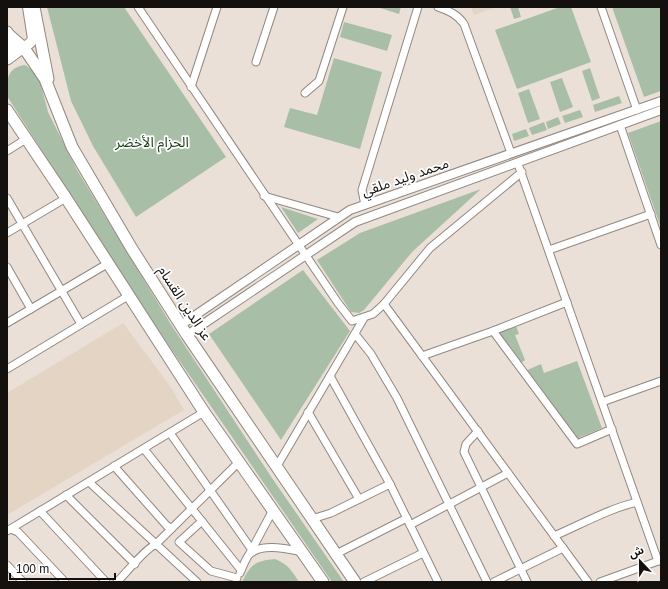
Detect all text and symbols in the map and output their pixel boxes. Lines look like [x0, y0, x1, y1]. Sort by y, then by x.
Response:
park label: الحزام الأخضر [114, 134, 189, 153]
street label: محمد وليد ملقي [359, 155, 452, 202]
street label: عز الدين القسام [152, 263, 215, 345]
north arrow [620, 541, 660, 581]
text: ش [627, 543, 646, 561]
scale bar [10, 555, 115, 581]
text: 100 m [16, 562, 49, 576]

